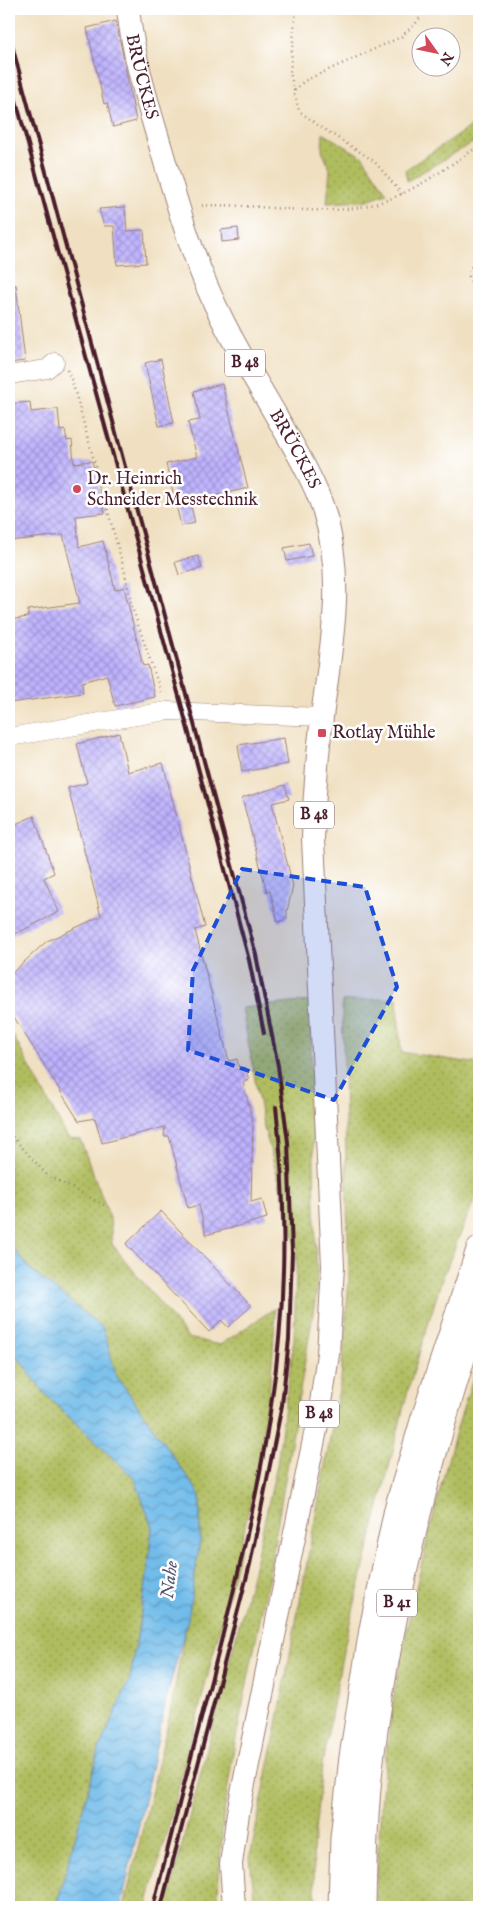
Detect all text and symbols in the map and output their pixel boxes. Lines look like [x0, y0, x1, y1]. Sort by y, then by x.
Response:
north arrow [410, 28, 460, 78]
street label: BRÜCKES [120, 32, 163, 122]
text: N [435, 48, 457, 69]
road number: B 48 [225, 349, 265, 376]
street label: BRÜCKES [264, 405, 326, 493]
place label: Dr. Heinrich Schneider Messtechnik [87, 468, 258, 512]
marker: Dr. Heinrich Schneider Messtechnik [71, 483, 83, 495]
place label: Rotlay Mühle [332, 722, 436, 745]
marker: Rotlay Mühle [316, 727, 328, 739]
road number: B 48 [294, 802, 334, 828]
road number: B 48 [299, 1400, 339, 1428]
water label: Nahe [156, 1559, 184, 1600]
road number: B 41 [377, 1590, 417, 1616]

